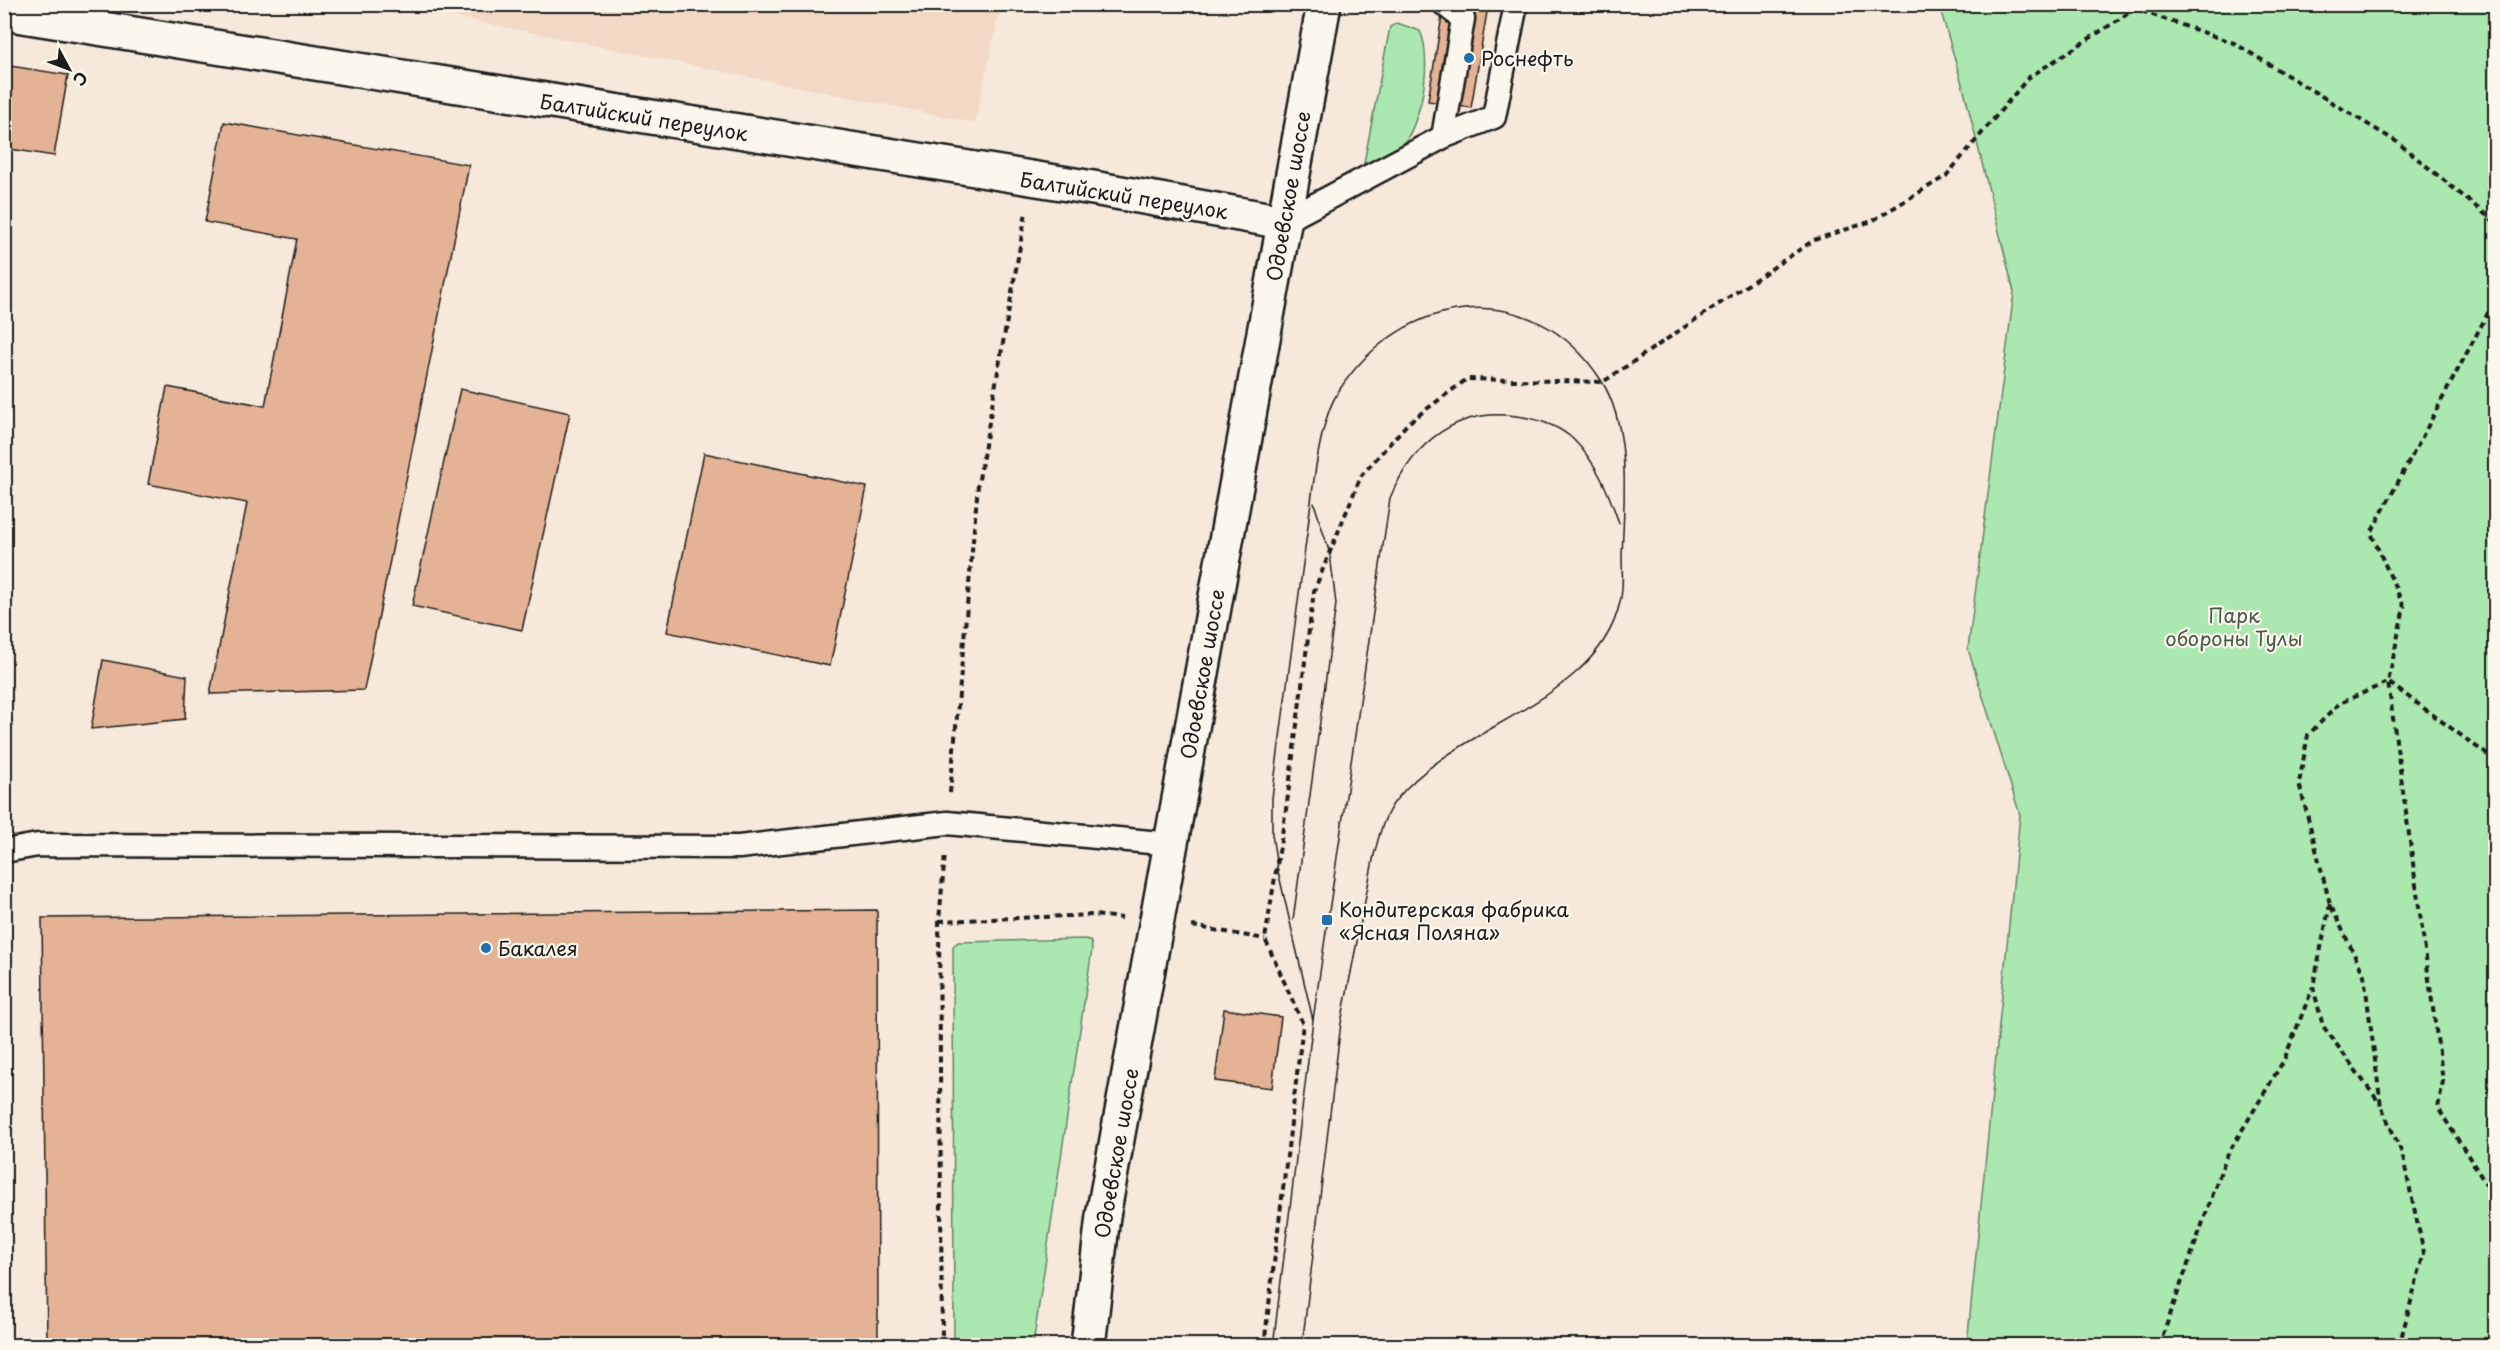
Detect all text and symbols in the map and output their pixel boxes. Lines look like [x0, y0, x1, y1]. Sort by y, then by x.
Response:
north arrow [39, 39, 99, 99]
place label: Роснефть [1481, 43, 1574, 73]
marker: Роснефть [1462, 51, 1476, 65]
text: С [68, 67, 94, 92]
street label: Балтийский переулок [538, 86, 750, 148]
street label: Одоевское шоссе [1258, 109, 1318, 283]
street label: Балтийский переулок [1018, 164, 1230, 226]
street label: Одоевское шоссе [1172, 587, 1232, 761]
park label: Парк обороны Тулы [2165, 600, 2303, 653]
place label: Кондитерская фабрика «Ясная Поляна» [1339, 894, 1569, 947]
marker: Кондитерская фабрика «Ясная Поляна» [1320, 913, 1334, 927]
place label: Бакалея [498, 933, 578, 963]
marker: Бакалея [479, 941, 493, 955]
street label: Одоевское шоссе [1086, 1066, 1146, 1240]

